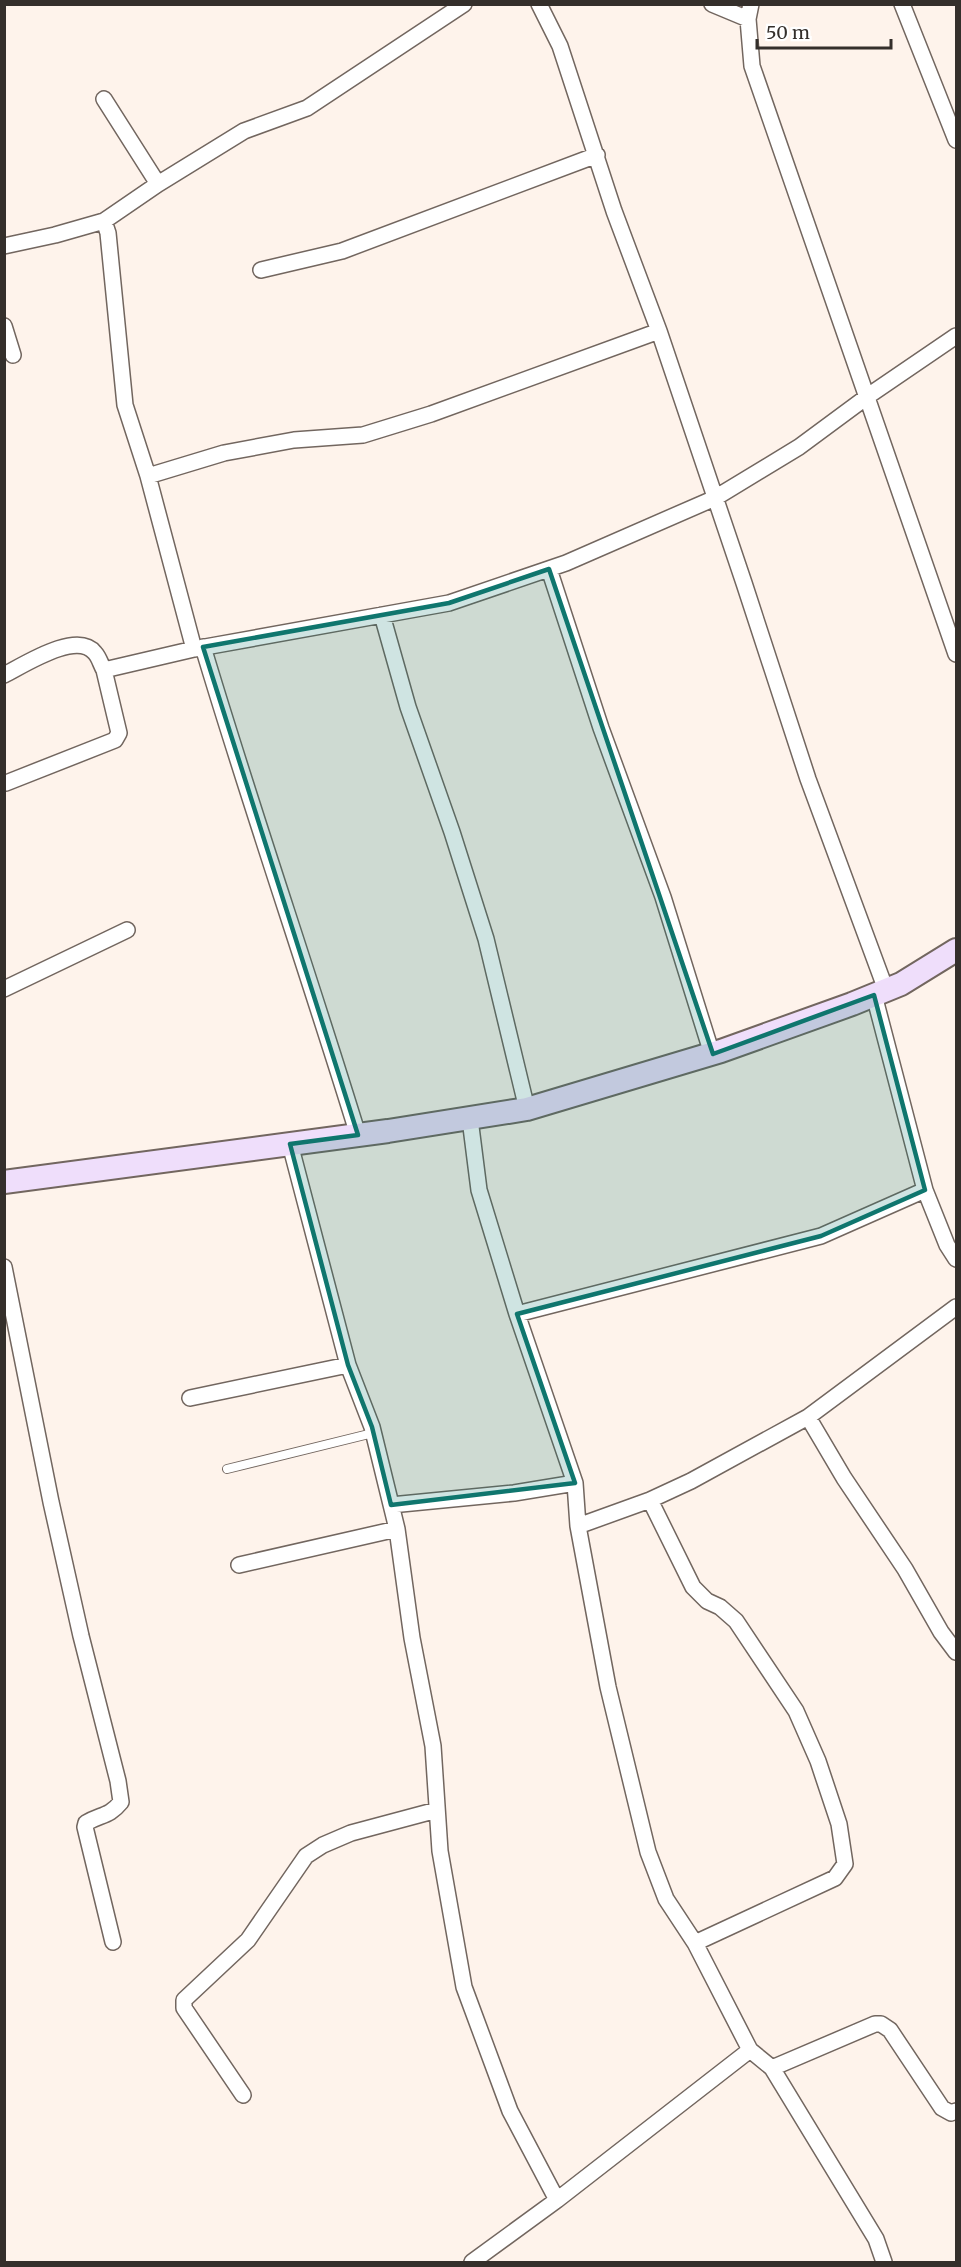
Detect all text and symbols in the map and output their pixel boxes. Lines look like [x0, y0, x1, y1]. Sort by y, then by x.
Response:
scale bar [757, 12, 890, 50]
text: 50 m [766, 21, 810, 44]

